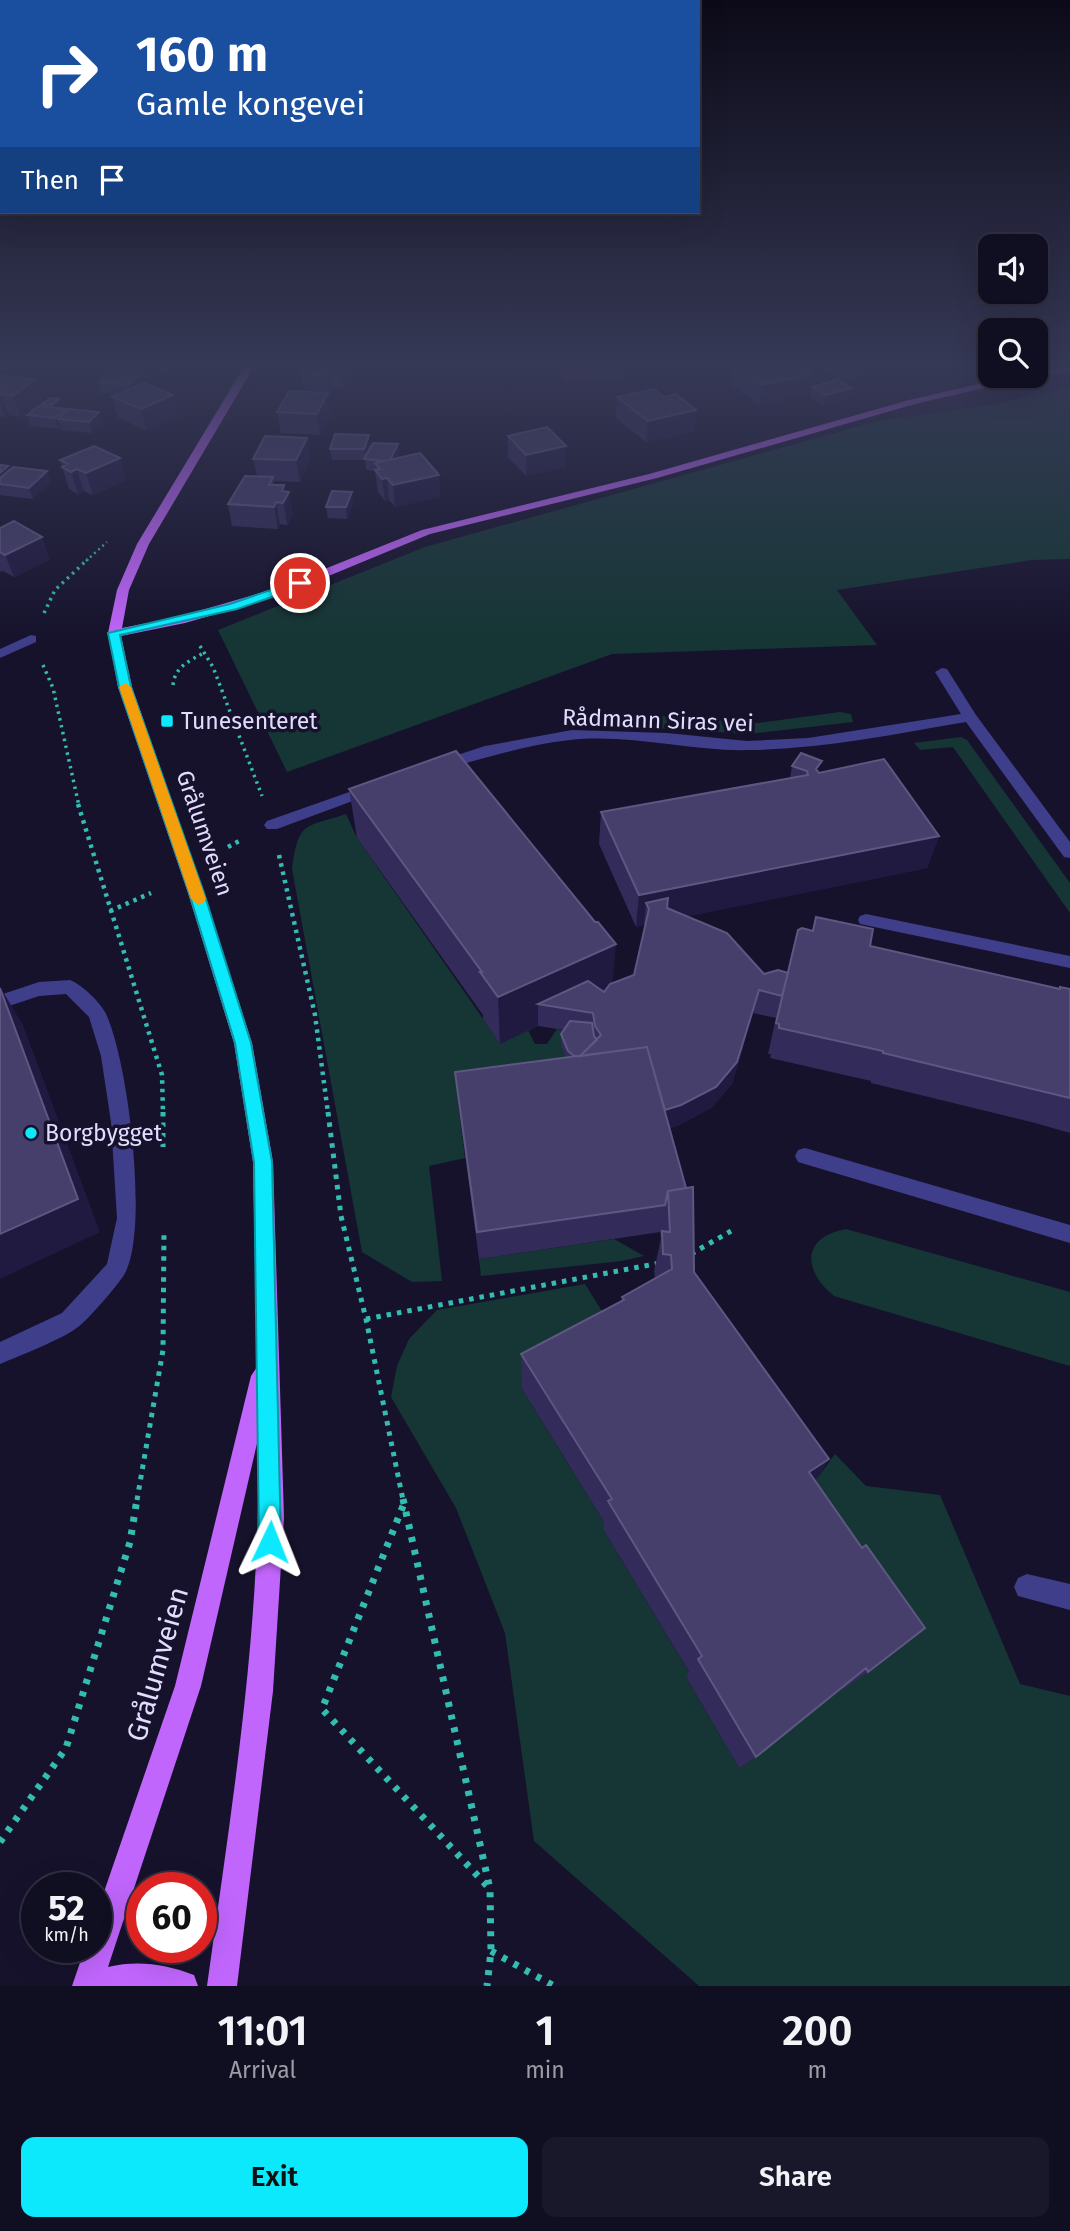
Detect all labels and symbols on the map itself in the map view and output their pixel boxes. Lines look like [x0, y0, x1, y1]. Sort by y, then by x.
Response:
pin [270, 553, 330, 613]
street label: Rådmann Siras vei [562, 703, 754, 737]
place label: Tunesenteret [181, 707, 318, 735]
marker: Tunesenteret [159, 713, 175, 729]
street label: Grålumveien [170, 767, 240, 899]
place label: Borgbygget [45, 1119, 163, 1147]
marker: Borgbygget [23, 1125, 39, 1141]
position arrow [233, 1505, 307, 1579]
street label: Grålumveien [120, 1583, 195, 1745]
speed limit sign: 60 [126, 1872, 217, 1963]

